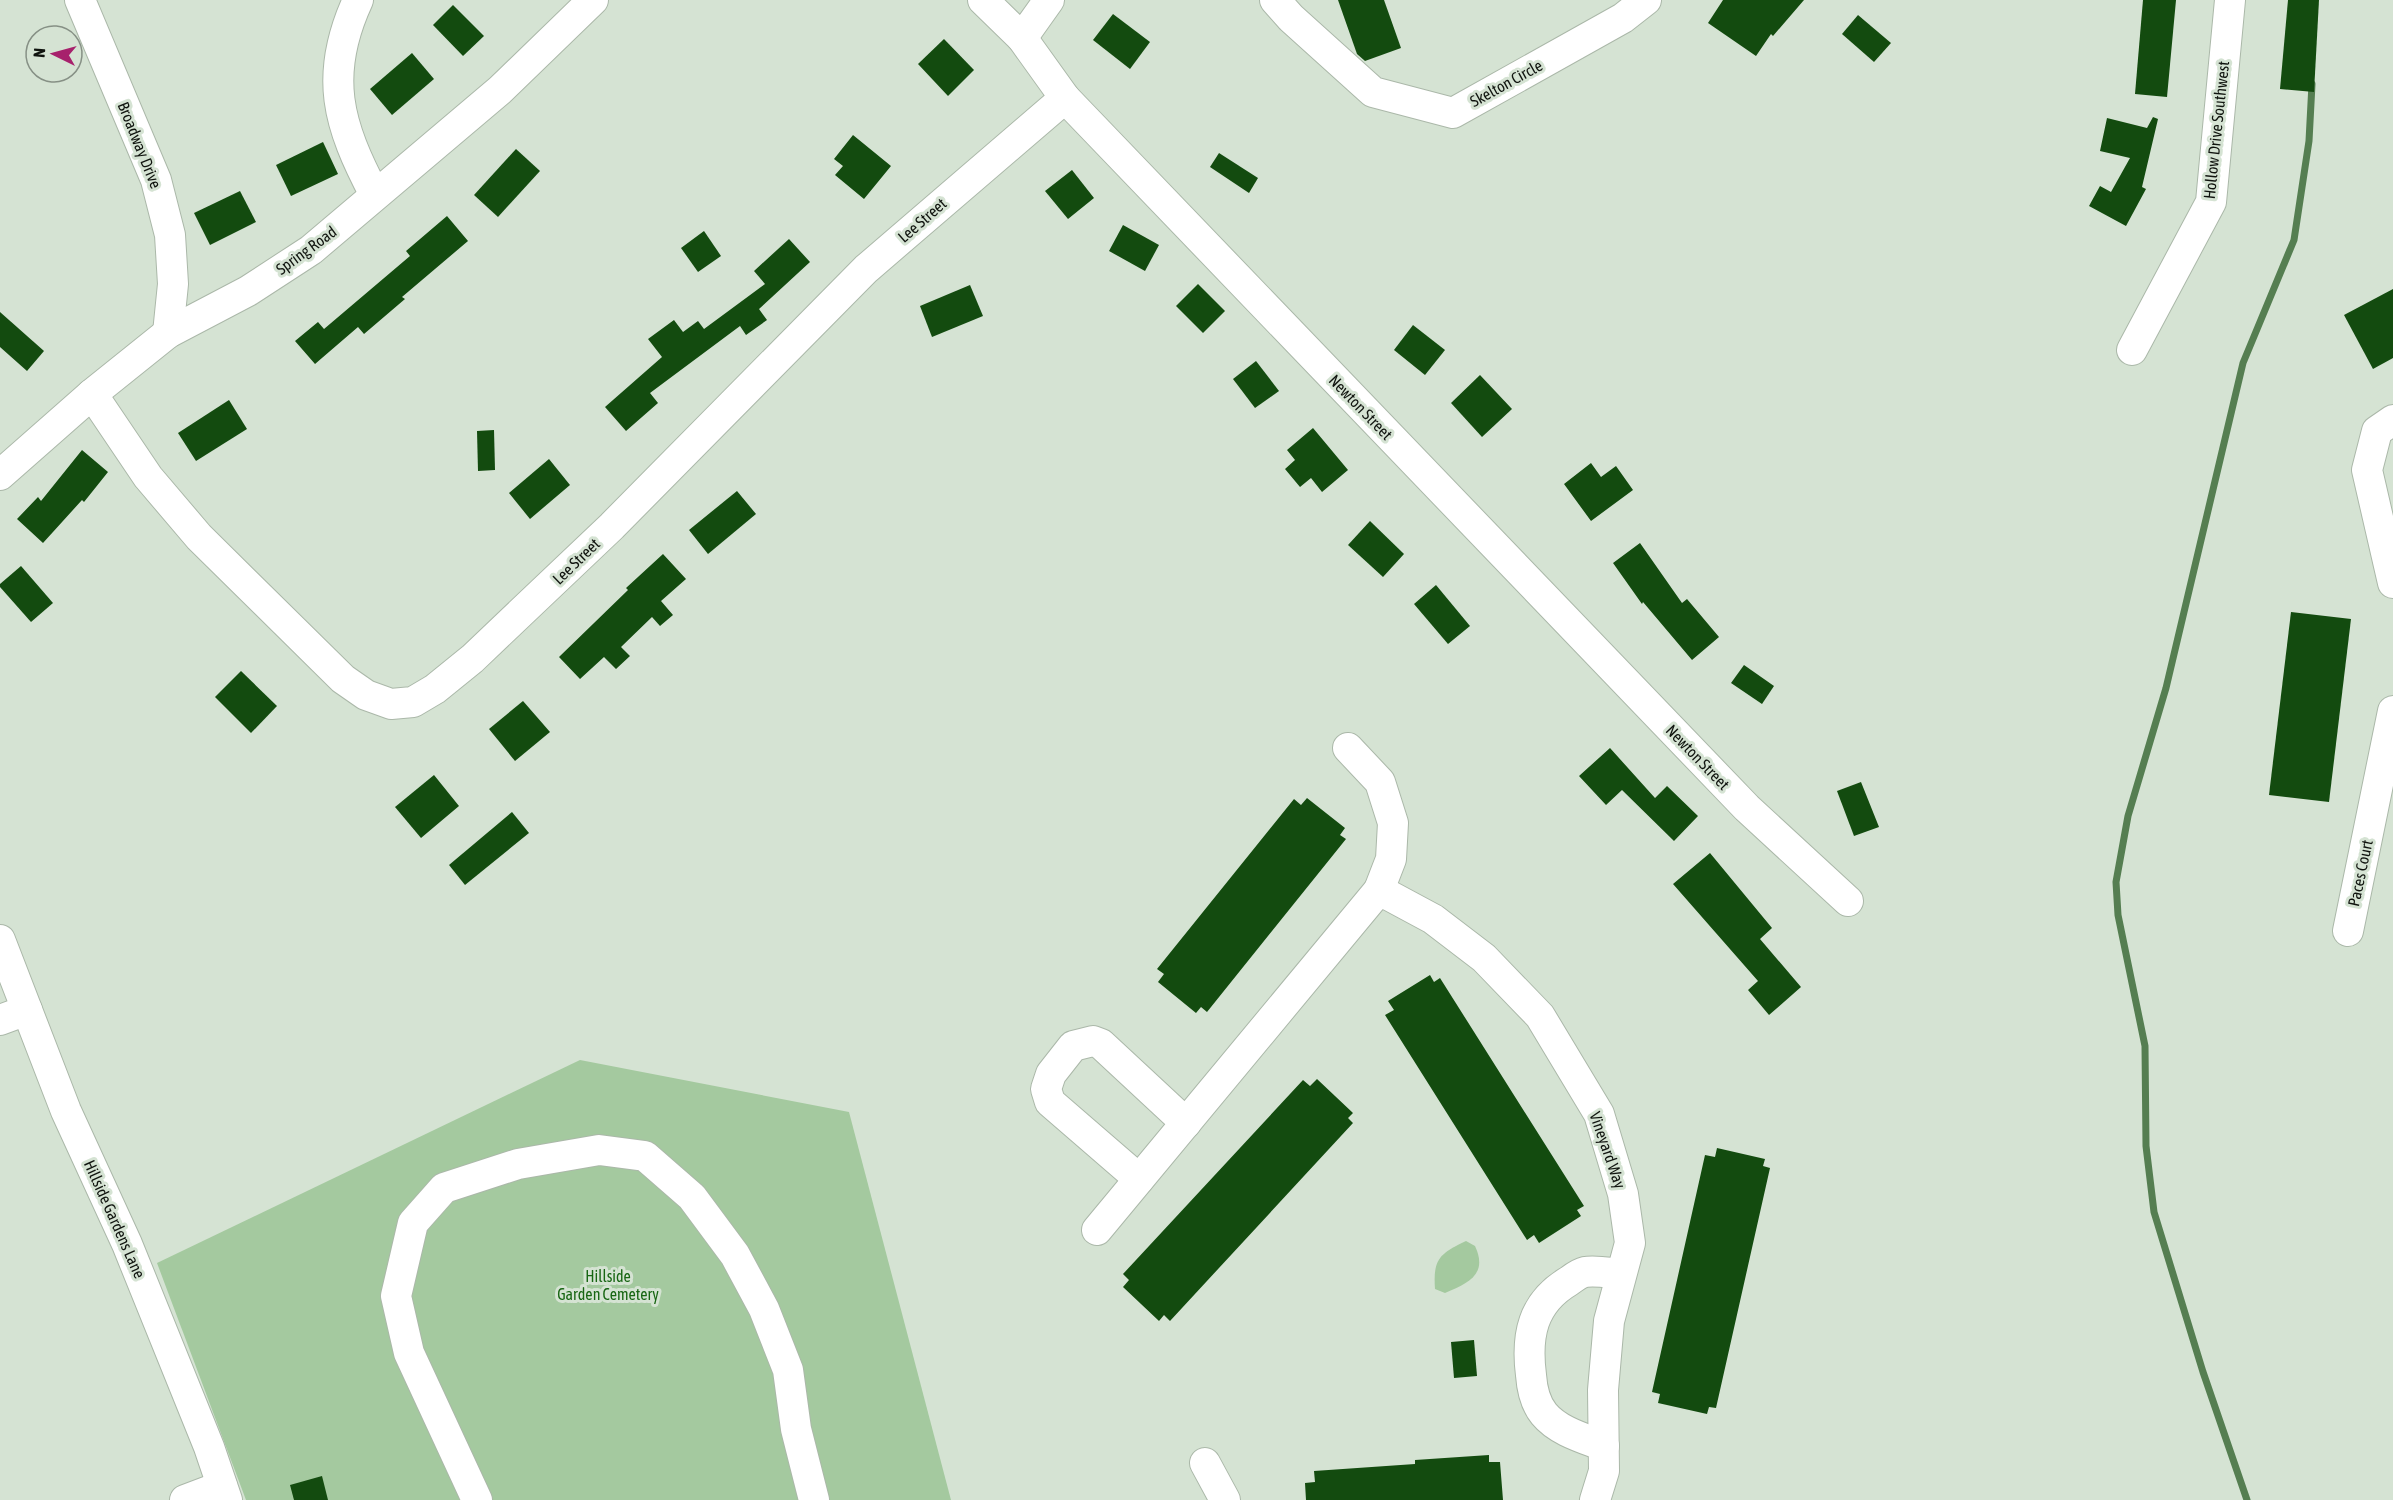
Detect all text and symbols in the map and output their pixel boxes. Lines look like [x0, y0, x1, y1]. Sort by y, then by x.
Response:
north arrow [24, 24, 84, 84]
text: N [30, 47, 48, 58]
street label: Skelton Circle [1467, 56, 1545, 110]
street label: Hollow Drive Southwest [2200, 60, 2232, 200]
street label: Broadway Drive [114, 99, 165, 191]
street label: Lee Street [894, 194, 950, 246]
street label: Spring Road [272, 222, 340, 279]
street label: Newton Street [1326, 371, 1397, 443]
street label: Lee Street [549, 534, 603, 588]
street label: Newton Street [1663, 721, 1734, 793]
street label: Paces Court [2344, 838, 2376, 908]
street label: Vineyard Way [1586, 1109, 1630, 1191]
street label: Hillside Gardens Lane [81, 1157, 149, 1281]
park label: Hillside Garden Cemetery [557, 1267, 659, 1304]

